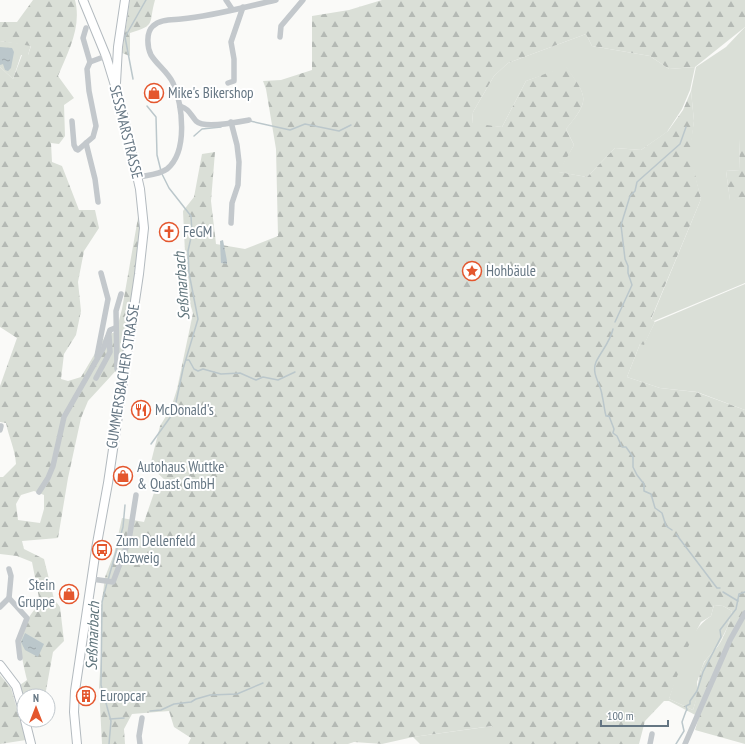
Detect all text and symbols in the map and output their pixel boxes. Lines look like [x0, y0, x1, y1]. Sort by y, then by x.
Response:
shop icon: Mike's Bikershop [143, 82, 165, 104]
street label: SESSMARSTRASSE [106, 83, 147, 181]
place label: Mike's Bikershop [168, 83, 254, 102]
church icon: FeGM [158, 221, 180, 243]
place label: FeGM [183, 222, 212, 241]
water label: Seßmarbach [169, 250, 193, 321]
place icon: Hohbäule [461, 260, 483, 282]
place label: Hohbäule [486, 261, 536, 280]
street label: GUMMERSBACHER STRASSE [102, 302, 143, 450]
restaurant icon: McDonald's [130, 399, 152, 421]
place label: McDonald's [155, 400, 214, 419]
place label: Autohaus Wuttke & Quast GmbH [137, 457, 224, 493]
shop icon: Autohaus Wuttke & Quast GmbH [112, 465, 134, 487]
place label: Zum Dellenfeld Abzweig [116, 531, 196, 567]
bus stop icon: Zum Dellenfeld Abzweig [91, 539, 113, 561]
place label: Stein Gruppe [18, 575, 55, 611]
shop icon: Stein Gruppe [58, 583, 80, 605]
water label: Seßmarbach [81, 600, 103, 671]
building icon: Europcar [75, 685, 97, 707]
place label: Europcar [100, 686, 146, 705]
north arrow [16, 688, 56, 728]
text: N [33, 691, 39, 705]
scale bar [601, 702, 668, 728]
text: 100 m [607, 708, 634, 723]

